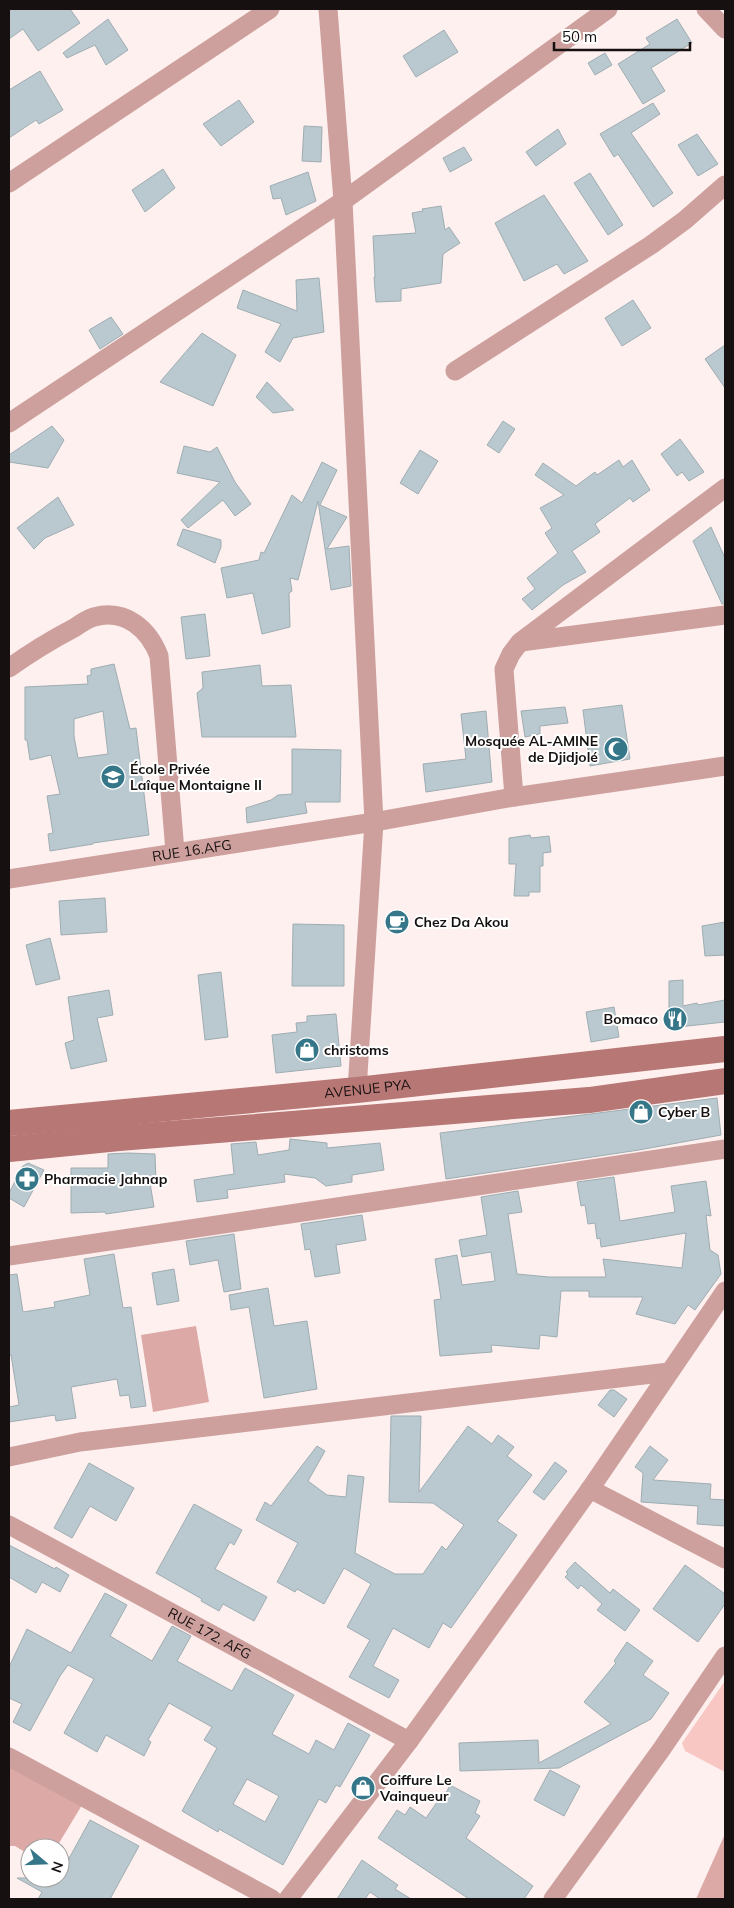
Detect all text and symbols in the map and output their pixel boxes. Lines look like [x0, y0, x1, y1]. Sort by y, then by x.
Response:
scale bar [554, 20, 690, 52]
text: 50 m [562, 27, 597, 46]
place label: Mosquée AL-AMINE de Djidjolé [465, 732, 598, 766]
mosque icon: Mosquée AL-AMINE de Djidjolé [603, 736, 629, 762]
place label: École Privée Laîque Montaigne II [130, 760, 262, 794]
school or university icon: École Privée Laîque Montaigne II [100, 764, 126, 790]
street label: RUE 16.AFG [151, 835, 233, 866]
cafe icon: Chez Da Akou [384, 909, 410, 935]
place label: Chez Da Akou [414, 913, 509, 931]
restaurant icon: Bomaco [662, 1006, 688, 1032]
place label: Bomaco [604, 1010, 658, 1028]
shop icon: christoms [294, 1037, 320, 1063]
place label: christoms [324, 1041, 389, 1059]
street label: AVENUE PYA [323, 1075, 412, 1102]
shop icon: Cyber B [628, 1099, 654, 1125]
place label: Cyber B [658, 1103, 711, 1121]
pharmacy icon: Pharmacie Jahnap [14, 1166, 40, 1192]
place label: Pharmacie Jahnap [44, 1170, 168, 1188]
street label: RUE 172. AFG [165, 1604, 254, 1663]
place label: Coiffure Le Vainqueur [379, 1771, 452, 1805]
shop icon: Coiffure Le Vainqueur [350, 1775, 376, 1801]
north arrow [20, 1838, 70, 1888]
text: N [47, 1859, 68, 1875]

